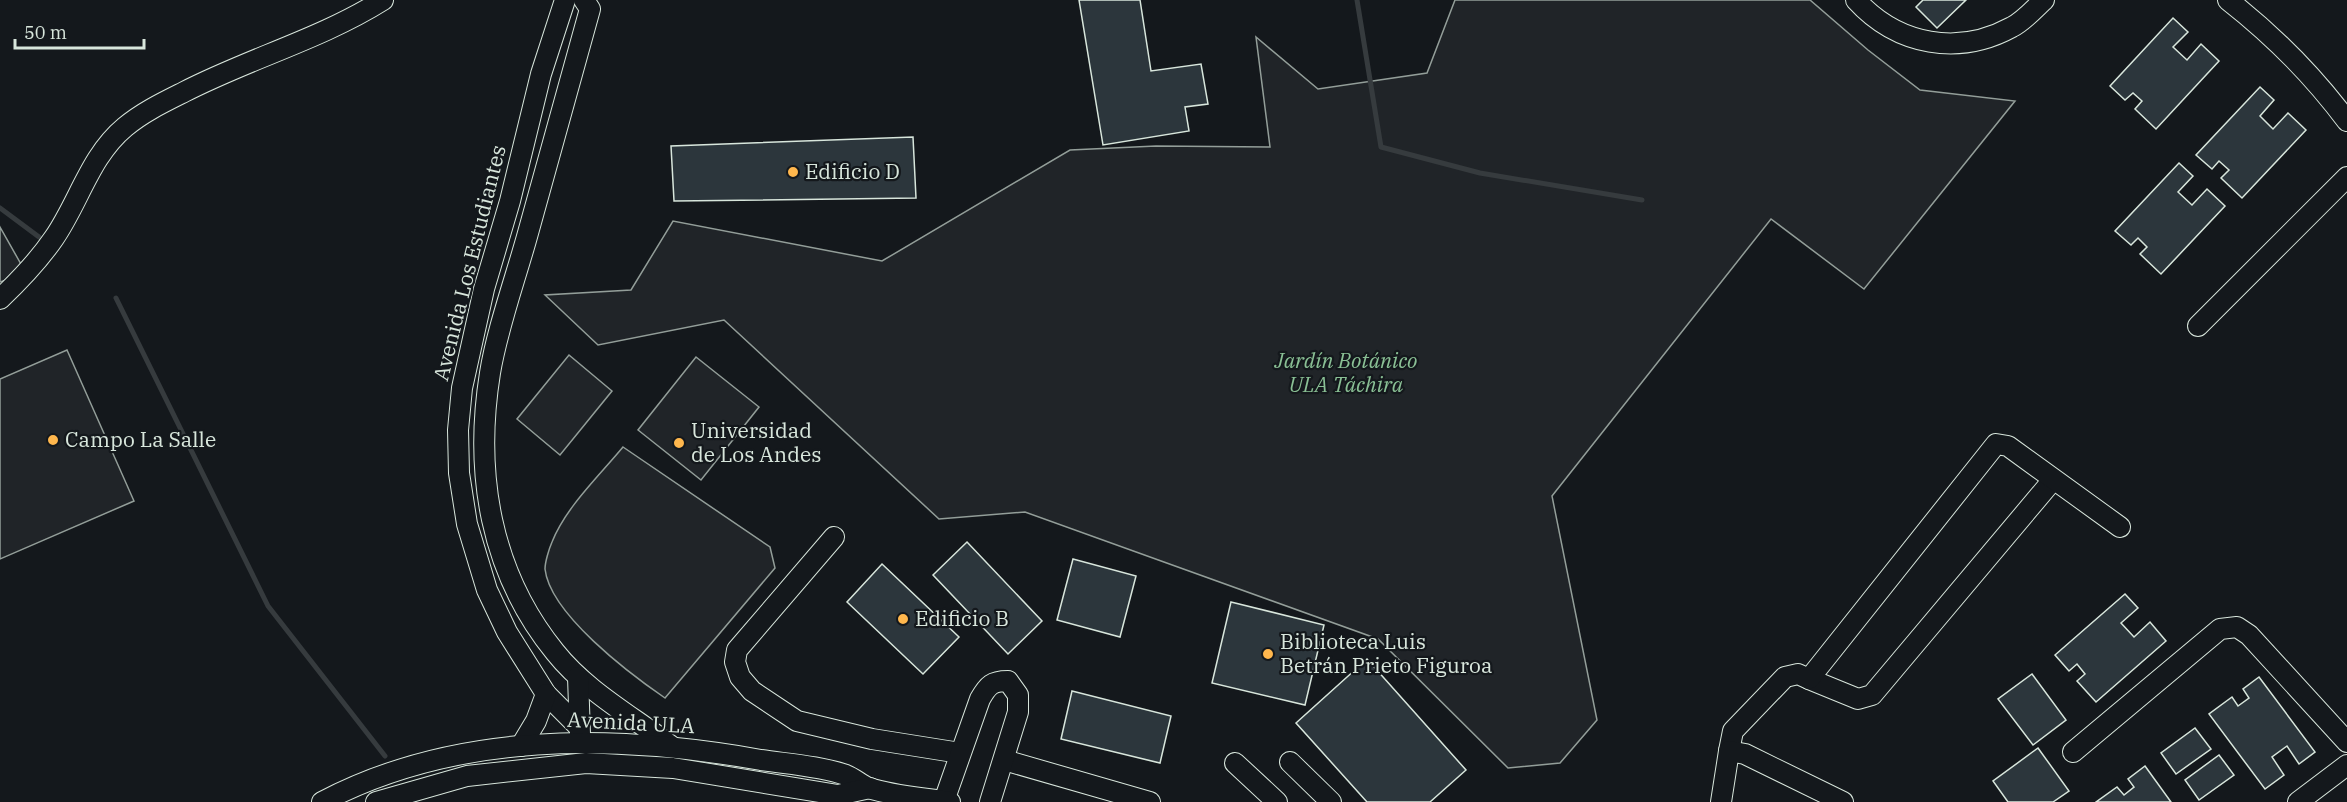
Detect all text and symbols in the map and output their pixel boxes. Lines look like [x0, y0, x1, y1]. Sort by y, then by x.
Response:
scale bar [15, 12, 144, 50]
text: 50 m [24, 21, 67, 44]
street label: Avenida Los Estudiantes [426, 142, 512, 383]
place label: Edificio D [805, 157, 900, 185]
marker: Edificio D [786, 165, 800, 179]
park label: Jardín Botánico ULA Táchira [1274, 346, 1418, 398]
place label: Universidad de Los Andes [691, 416, 821, 468]
place label: Campo La Salle [65, 425, 216, 453]
marker: Campo La Salle [46, 433, 60, 447]
marker: Universidad de Los Andes [672, 436, 686, 450]
place label: Edificio B [915, 604, 1009, 632]
marker: Edificio B [896, 612, 910, 626]
place label: Biblioteca Luis Betrán Prieto Figuroa [1280, 627, 1493, 679]
marker: Biblioteca Luis Betrán Prieto Figuroa [1261, 647, 1275, 661]
street label: Avenida ULA [567, 705, 696, 739]

